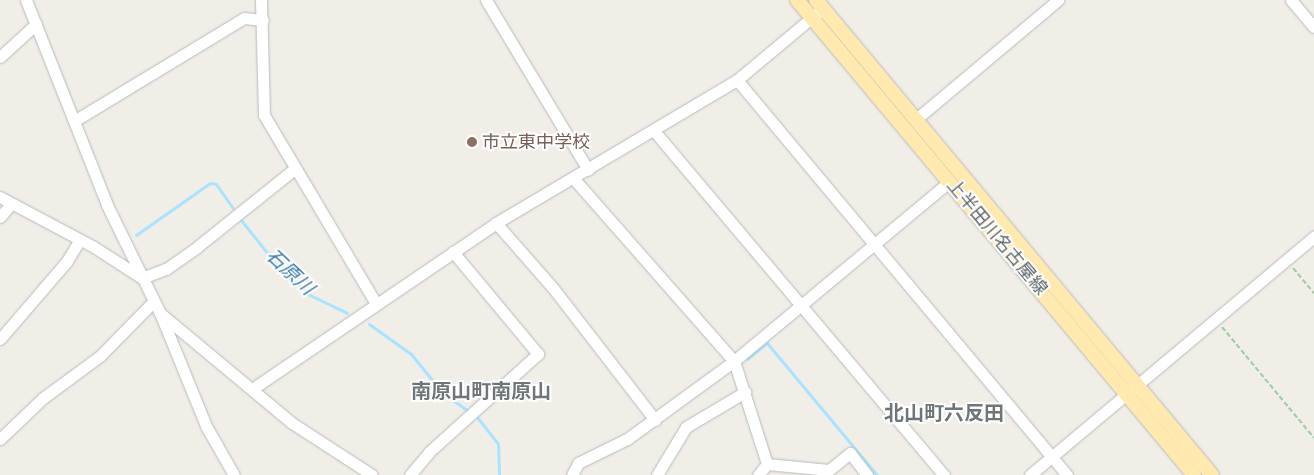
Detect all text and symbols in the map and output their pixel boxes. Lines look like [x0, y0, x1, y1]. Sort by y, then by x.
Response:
place label: 市立東中学校 [482, 131, 590, 153]
marker: 市立東中学校 [466, 136, 478, 148]
street label: 上半田川名古屋線 [942, 175, 1052, 299]
water label: 石原川 [261, 244, 319, 300]
district label: 南原山町南原山 [411, 379, 551, 403]
district label: 北山町六反田 [884, 401, 1004, 425]

